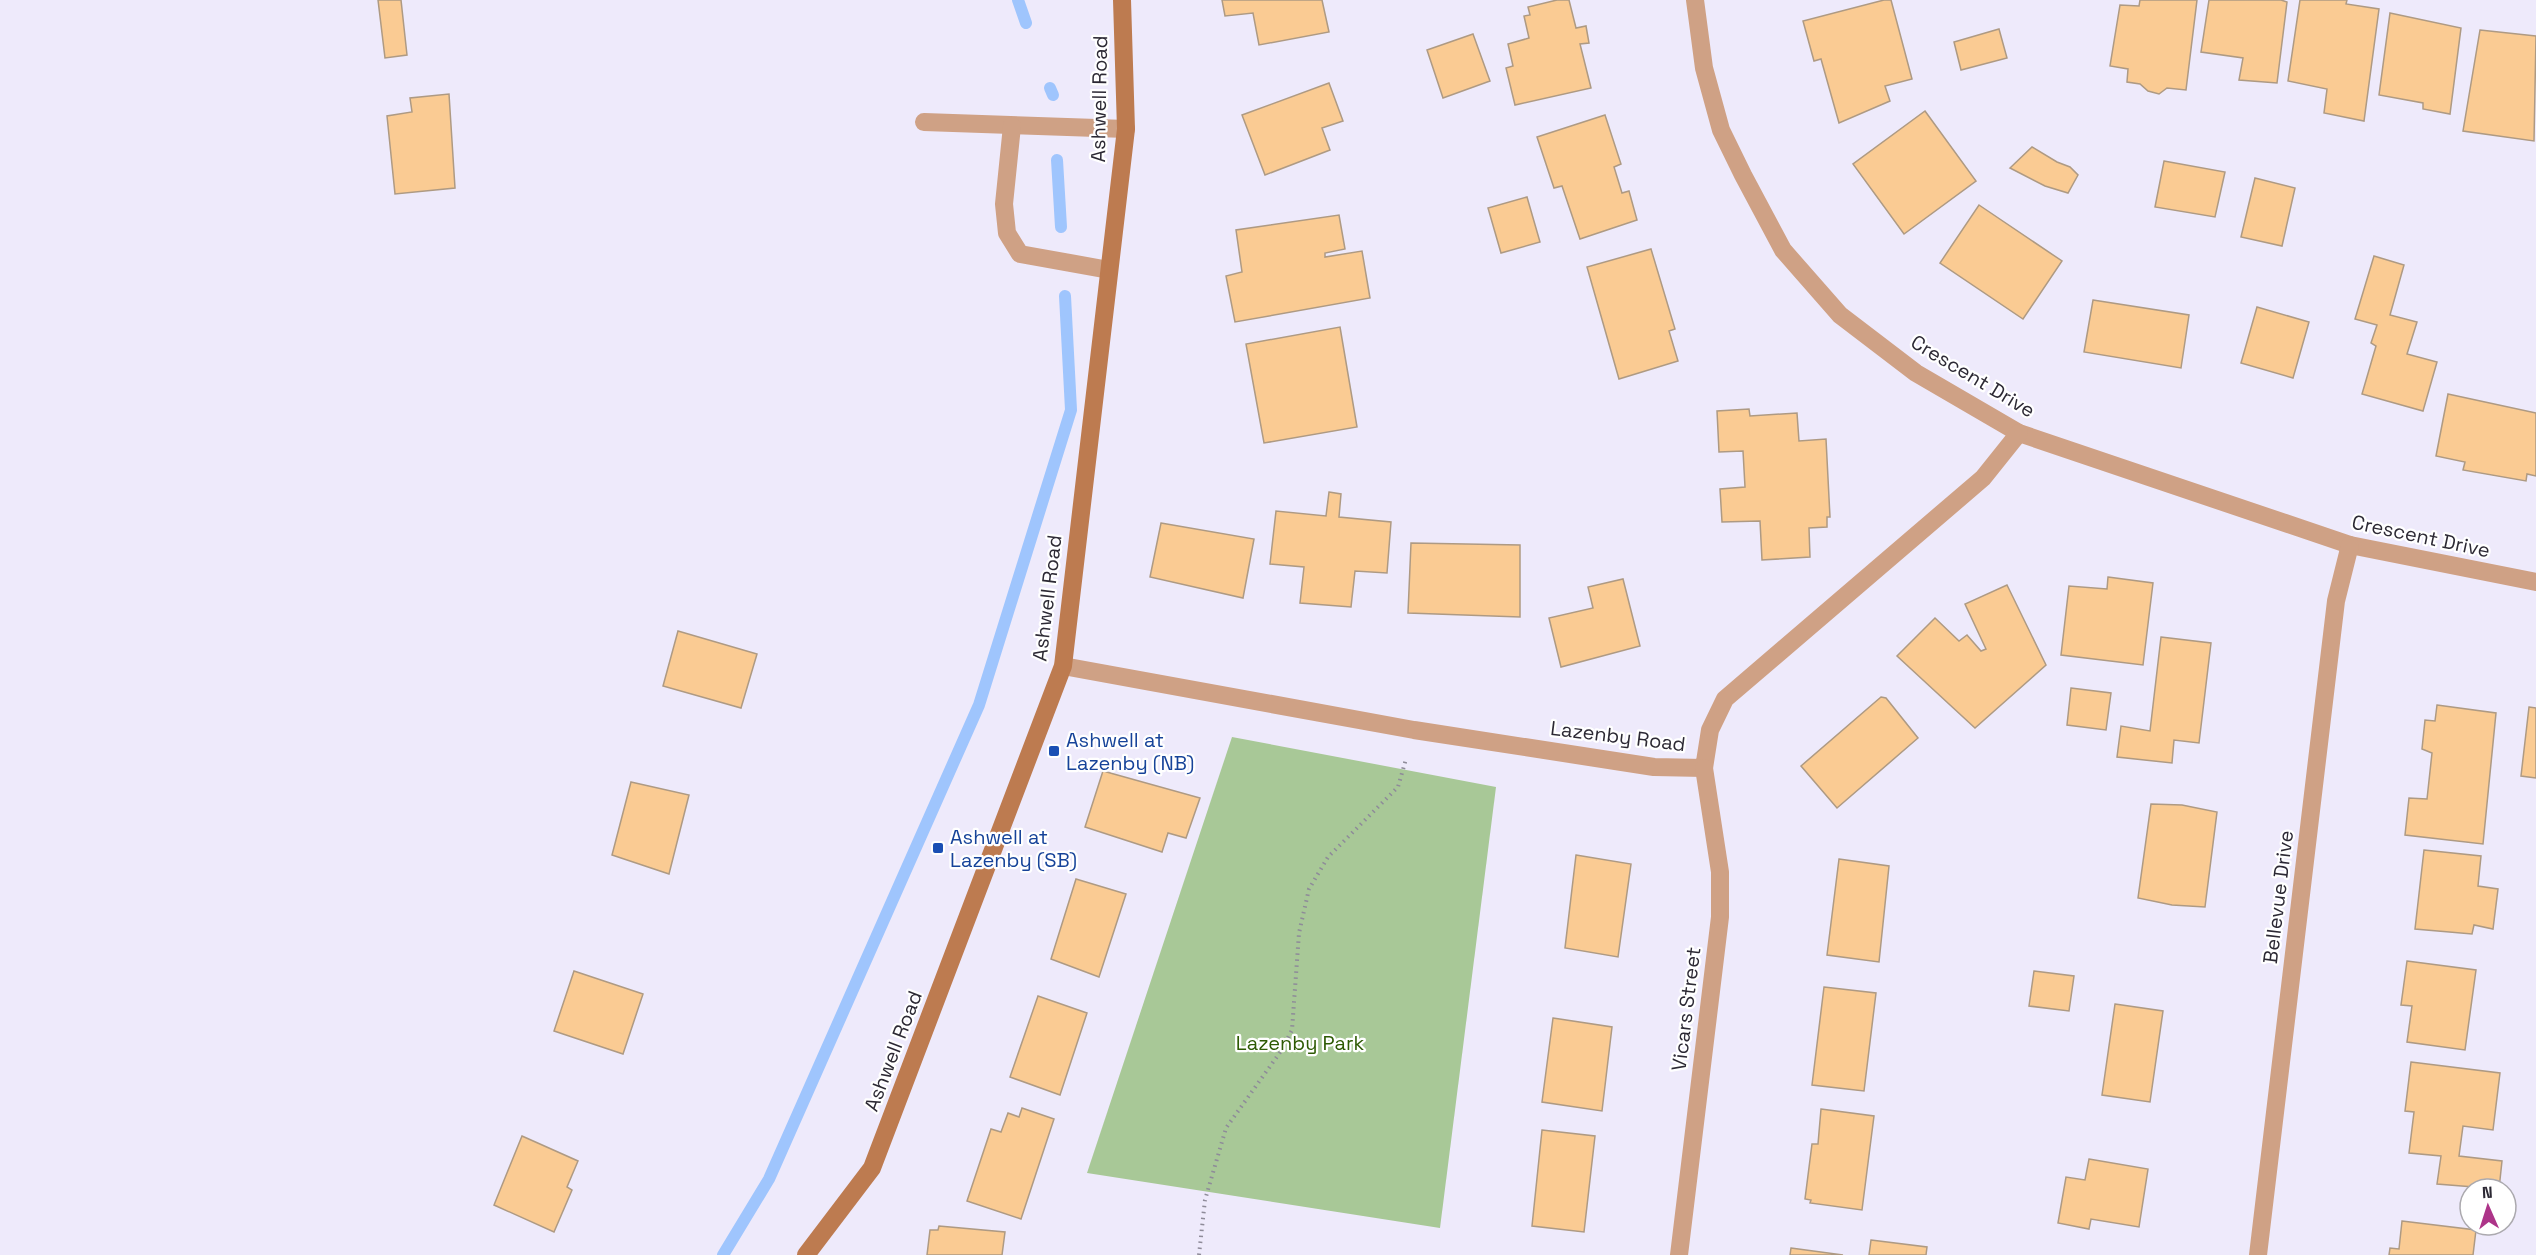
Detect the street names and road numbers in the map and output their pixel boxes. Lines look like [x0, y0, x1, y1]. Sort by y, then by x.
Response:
street label: Ashwell Road [1085, 35, 1113, 163]
street label: Crescent Drive [1906, 329, 2040, 423]
street label: Crescent Drive [2350, 509, 2492, 563]
street label: Ashwell Road [1026, 533, 1068, 663]
street label: Lazenby Road [1549, 715, 1687, 757]
street label: Bellevue Drive [2257, 829, 2299, 965]
street label: Vicars Street [1665, 945, 1707, 1073]
street label: Ashwell Road [858, 987, 928, 1115]

